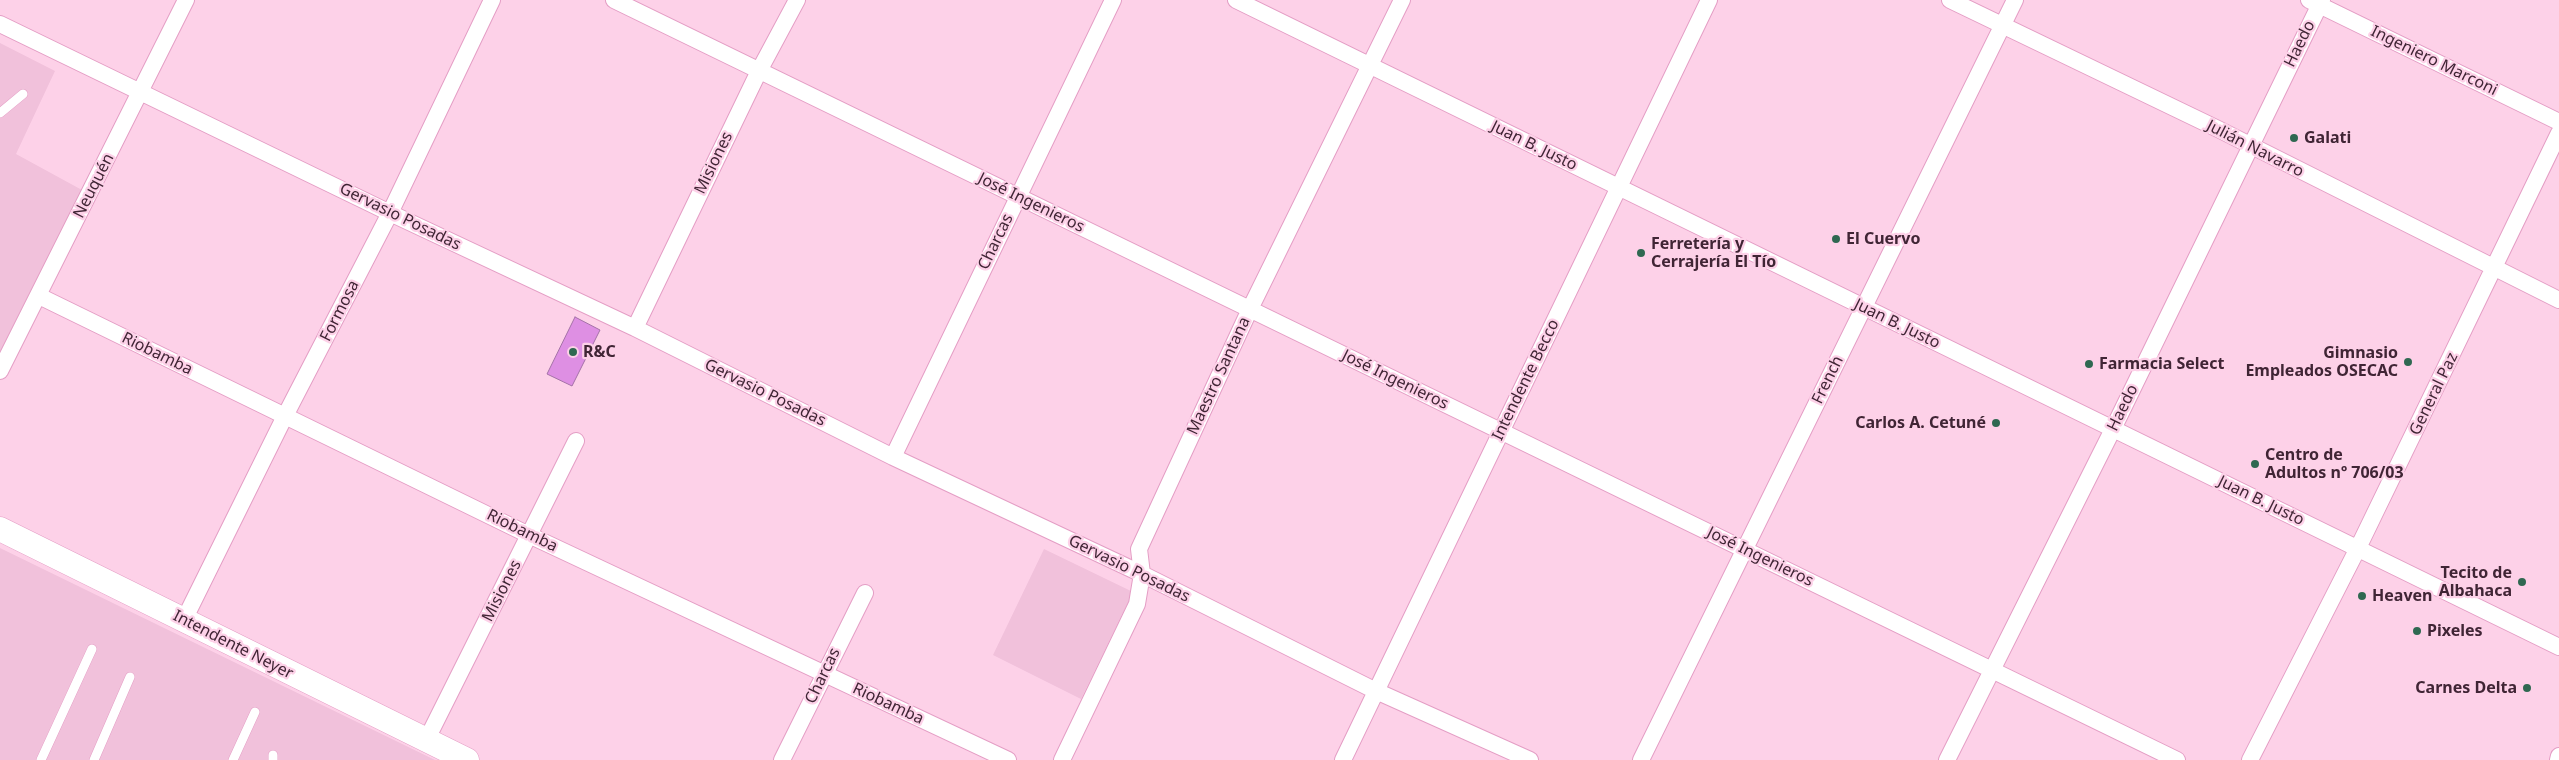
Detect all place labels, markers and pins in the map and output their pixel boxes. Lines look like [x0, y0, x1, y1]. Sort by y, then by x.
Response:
place label: Galati [2304, 128, 2351, 148]
marker: Galati [2288, 132, 2300, 144]
place label: El Cuervo [1846, 229, 1920, 249]
marker: El Cuervo [1830, 233, 1842, 245]
place label: Ferretería y Cerrajería El Tío [1651, 234, 1776, 272]
marker: Ferretería y Cerrajería El Tío [1635, 247, 1647, 259]
place label: R&C [583, 342, 616, 362]
place label: Gimnasio Empleados OSECAC [2245, 343, 2398, 381]
marker: R&C [567, 346, 579, 358]
place label: Farmacia Select [2099, 354, 2224, 374]
marker: Gimnasio Empleados OSECAC [2402, 356, 2414, 368]
marker: Farmacia Select [2083, 358, 2095, 370]
place label: Carlos A. Cetuné [1855, 413, 1986, 433]
marker: Carlos A. Cetuné [1990, 417, 2002, 429]
place label: Centro de Adultos nº 706/03 [2265, 445, 2404, 483]
marker: Centro de Adultos nº 706/03 [2249, 458, 2261, 470]
place label: Tecito de Albahaca [2439, 563, 2512, 601]
marker: Tecito de Albahaca [2516, 576, 2528, 588]
place label: Heaven [2372, 586, 2432, 606]
marker: Heaven [2356, 590, 2368, 602]
place label: Pixeles [2427, 621, 2483, 641]
marker: Pixeles [2411, 625, 2423, 637]
place label: Carnes Delta [2415, 678, 2517, 698]
marker: Carnes Delta [2521, 682, 2533, 694]

